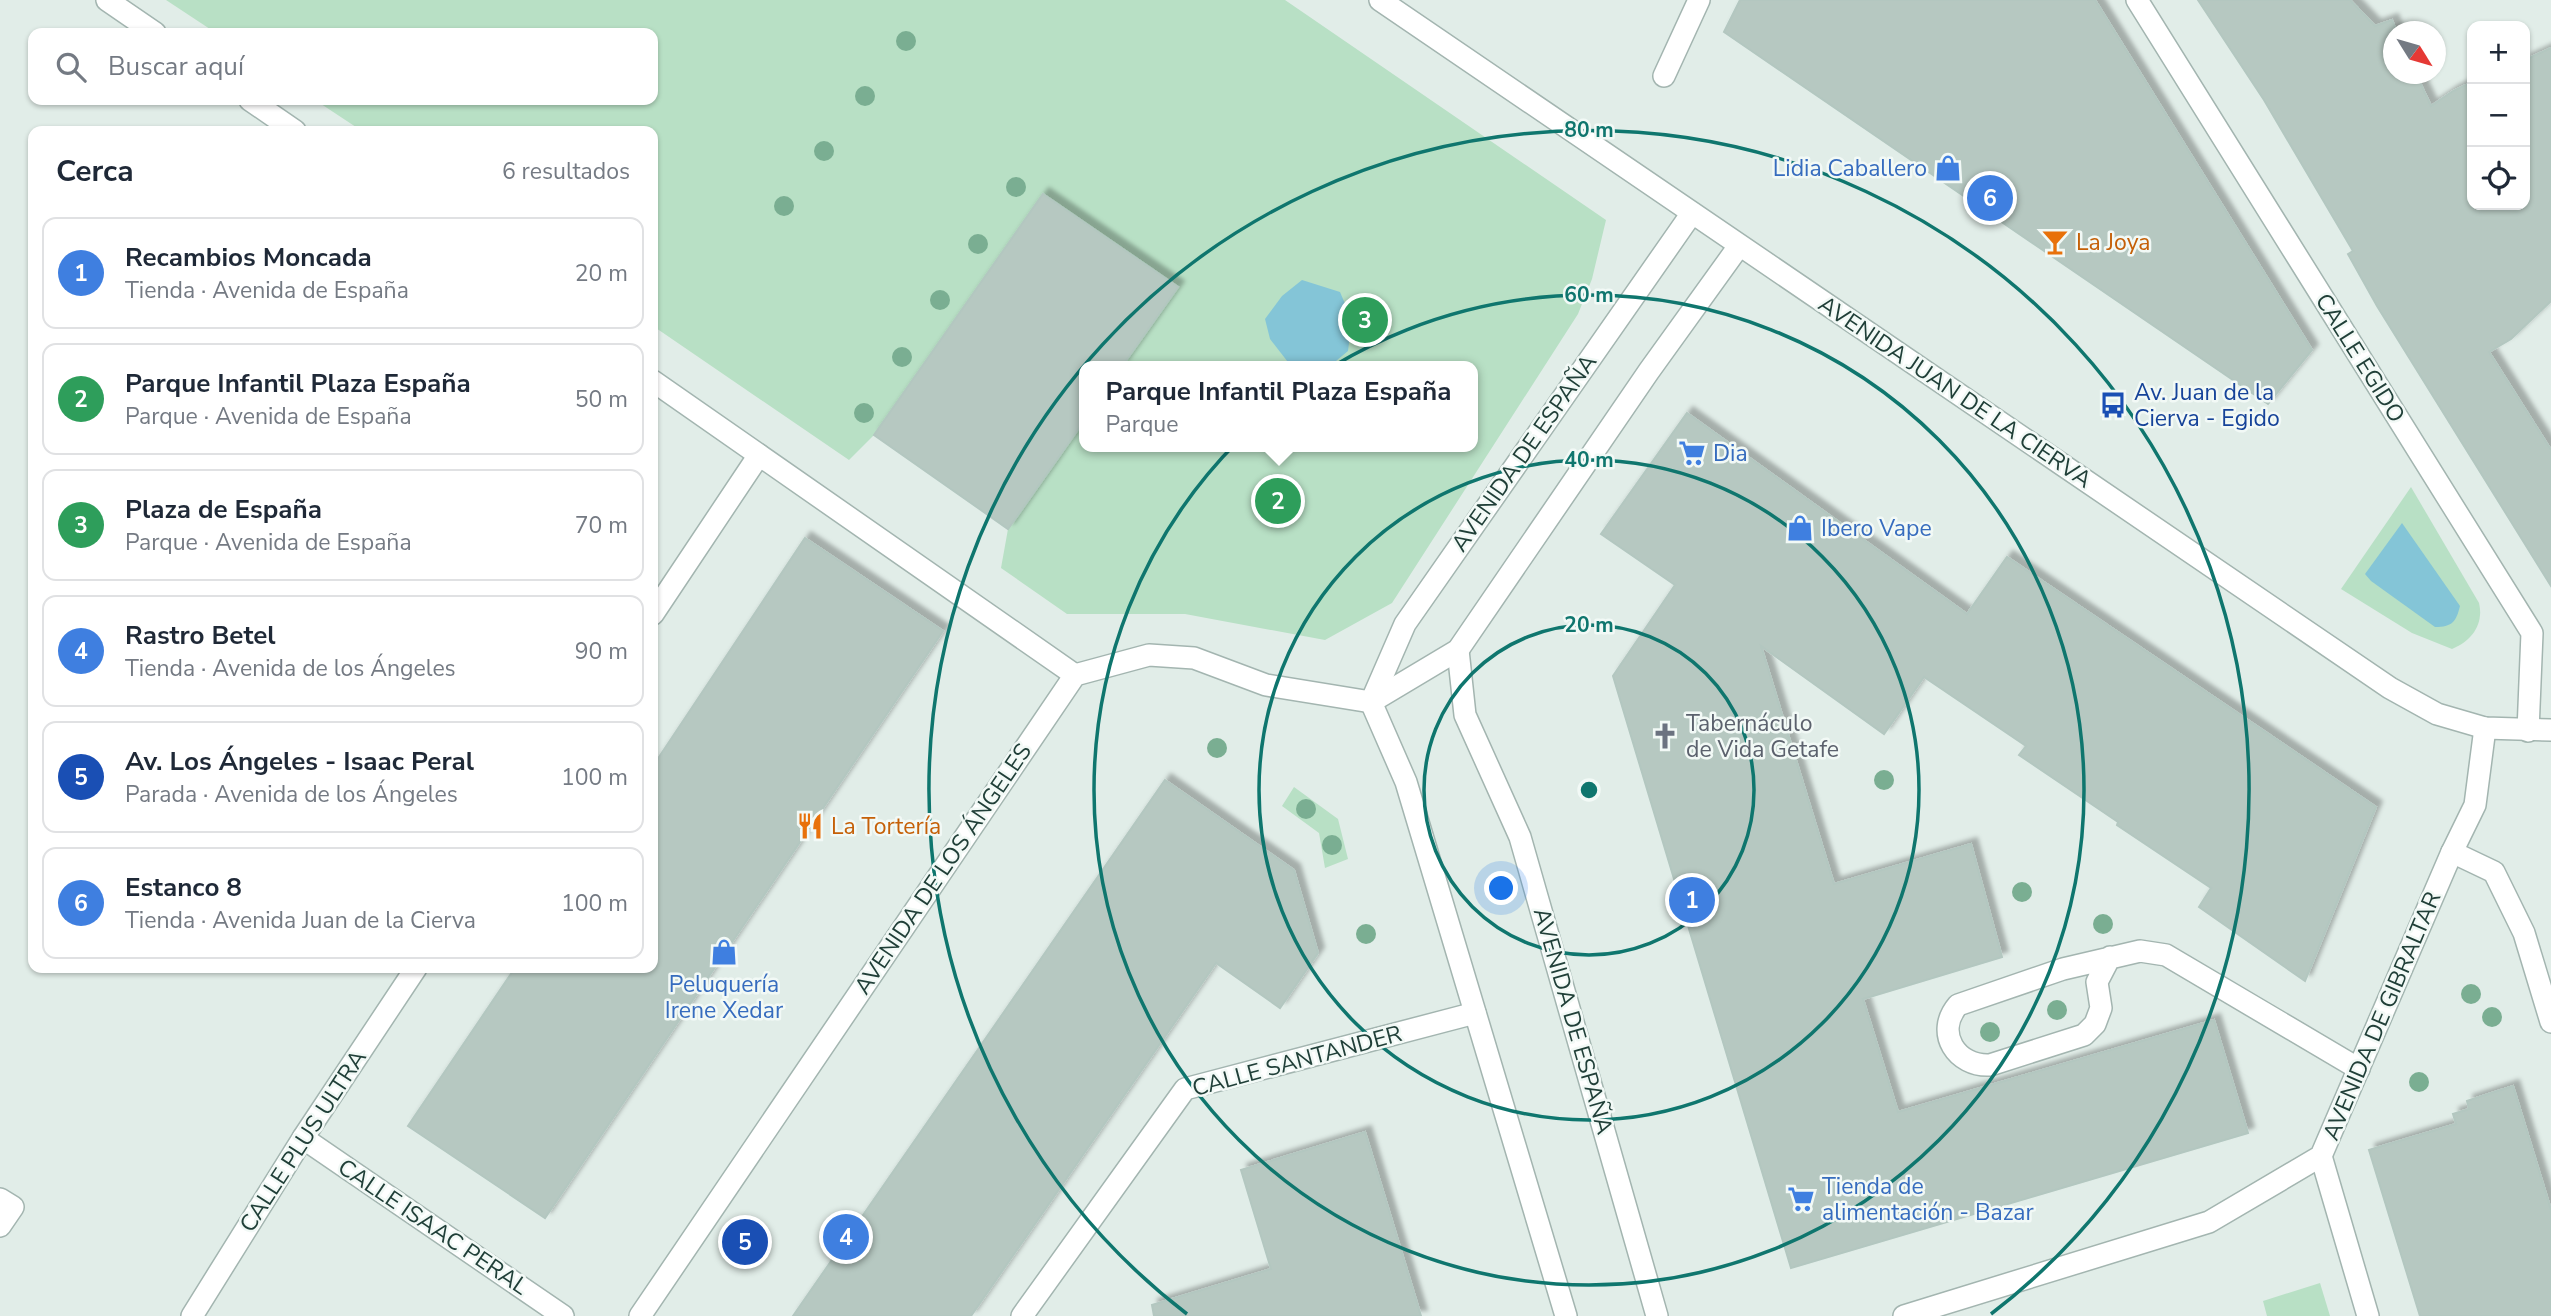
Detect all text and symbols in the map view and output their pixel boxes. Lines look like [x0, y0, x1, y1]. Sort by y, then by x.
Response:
north arrow [2383, 21, 2446, 84]
map controls [2467, 21, 2530, 210]
button: + [2467, 21, 2530, 84]
search box [28, 28, 658, 105]
icon: search [52, 48, 90, 86]
text: Buscar aquí [108, 49, 244, 84]
button: − [2467, 84, 2530, 147]
text: 80 m [1564, 116, 1614, 144]
button: locate [2467, 147, 2530, 210]
text: Cerca [56, 151, 134, 192]
place label: Lidia Caballero [1773, 153, 1927, 184]
shop icon: Lidia Caballero [1933, 153, 1963, 183]
text: 6 resultados [502, 156, 630, 187]
pin: 6 [1967, 172, 2013, 224]
bar icon: La Joya [2040, 227, 2070, 257]
place label: La Joya [2076, 227, 2150, 258]
text: Recambios Moncada [125, 240, 372, 275]
text: 1 [74, 258, 88, 289]
text: 20 m [575, 258, 628, 289]
text: Tienda · Avenida de España [125, 275, 409, 306]
text: 60 m [1564, 281, 1614, 309]
street label: CALLE EGIDO [2308, 288, 2412, 428]
street label: AVENIDA JUAN DE LA CIERVA [1812, 289, 2098, 495]
pin: 3 [1342, 294, 1388, 346]
street label: AVENIDA DE ESPAÑA [1444, 348, 1604, 558]
popup [1079, 361, 1478, 452]
text: Parque Infantil Plaza España [125, 366, 471, 401]
text: Parque Infantil Plaza España [1106, 374, 1451, 409]
place label: Av. Juan de la Cierva - Egido [2134, 377, 2280, 434]
text: 2 [74, 384, 88, 415]
text: 50 m [575, 384, 628, 415]
bus stop icon: Av. Juan de la Cierva - Egido [2098, 390, 2128, 420]
text: Parque · Avenida de España [125, 401, 412, 432]
text: Parque [1106, 409, 1178, 440]
supermarket icon: Dia [1677, 438, 1707, 468]
place label: Dia [1713, 438, 1748, 469]
text: 40 m [1564, 446, 1614, 474]
pin: 2 [1255, 475, 1301, 527]
text: Plaza de España [125, 492, 322, 527]
text: 3 [74, 510, 88, 541]
text: 70 m [575, 510, 628, 541]
shop icon: Ibero Vape [1785, 513, 1815, 543]
place label: Ibero Vape [1821, 513, 1932, 544]
text: Parque · Avenida de España [125, 527, 412, 558]
text: 20 m [1564, 611, 1614, 639]
text: Rastro Betel [125, 618, 276, 653]
text: 4 [74, 636, 88, 667]
text: 90 m [575, 636, 628, 667]
text: Tienda · Avenida de los Ángeles [125, 653, 456, 684]
place label: Tabernáculo de Vida Getafe [1686, 708, 1839, 765]
church icon: Tabernáculo de Vida Getafe [1650, 721, 1680, 751]
street label: AVENIDA DE LOS ÁNGELES [847, 737, 1039, 1001]
text: Av. Los Ángeles - Isaac Peral [125, 744, 474, 779]
text: 5 [74, 762, 88, 793]
text: 100 m [561, 762, 628, 793]
centre of rings [1577, 778, 1601, 802]
text: Parada · Avenida de los Ángeles [125, 779, 458, 810]
restaurant icon: La Tortería [795, 811, 825, 841]
place label: La Tortería [831, 811, 941, 842]
text: Estanco 8 [125, 870, 242, 905]
your location [1484, 871, 1518, 905]
pin: 1 [1669, 874, 1715, 926]
street label: AVENIDA DE GIBRALTAR [2315, 887, 2449, 1145]
text: 6 [74, 888, 88, 919]
text: 100 m [561, 888, 628, 919]
street label: AVENIDA DE ESPAÑA [1526, 904, 1620, 1138]
text: Tienda · Avenida Juan de la Cierva [125, 905, 476, 936]
shop icon: Peluquería Irene Xedar [709, 937, 739, 967]
place label: Peluquería Irene Xedar [665, 969, 784, 1026]
street label: CALLE SANTANDER [1189, 1018, 1405, 1104]
street label: CALLE PLUS ULTRA [232, 1044, 374, 1238]
street label: CALLE ISAAC PERAL [332, 1152, 535, 1303]
place label: Tienda de alimentación - Bazar [1822, 1171, 2034, 1228]
supermarket icon: Tienda de alimentación - Bazar [1786, 1184, 1816, 1214]
pin: 4 [823, 1211, 869, 1263]
pin: 5 [722, 1216, 768, 1268]

